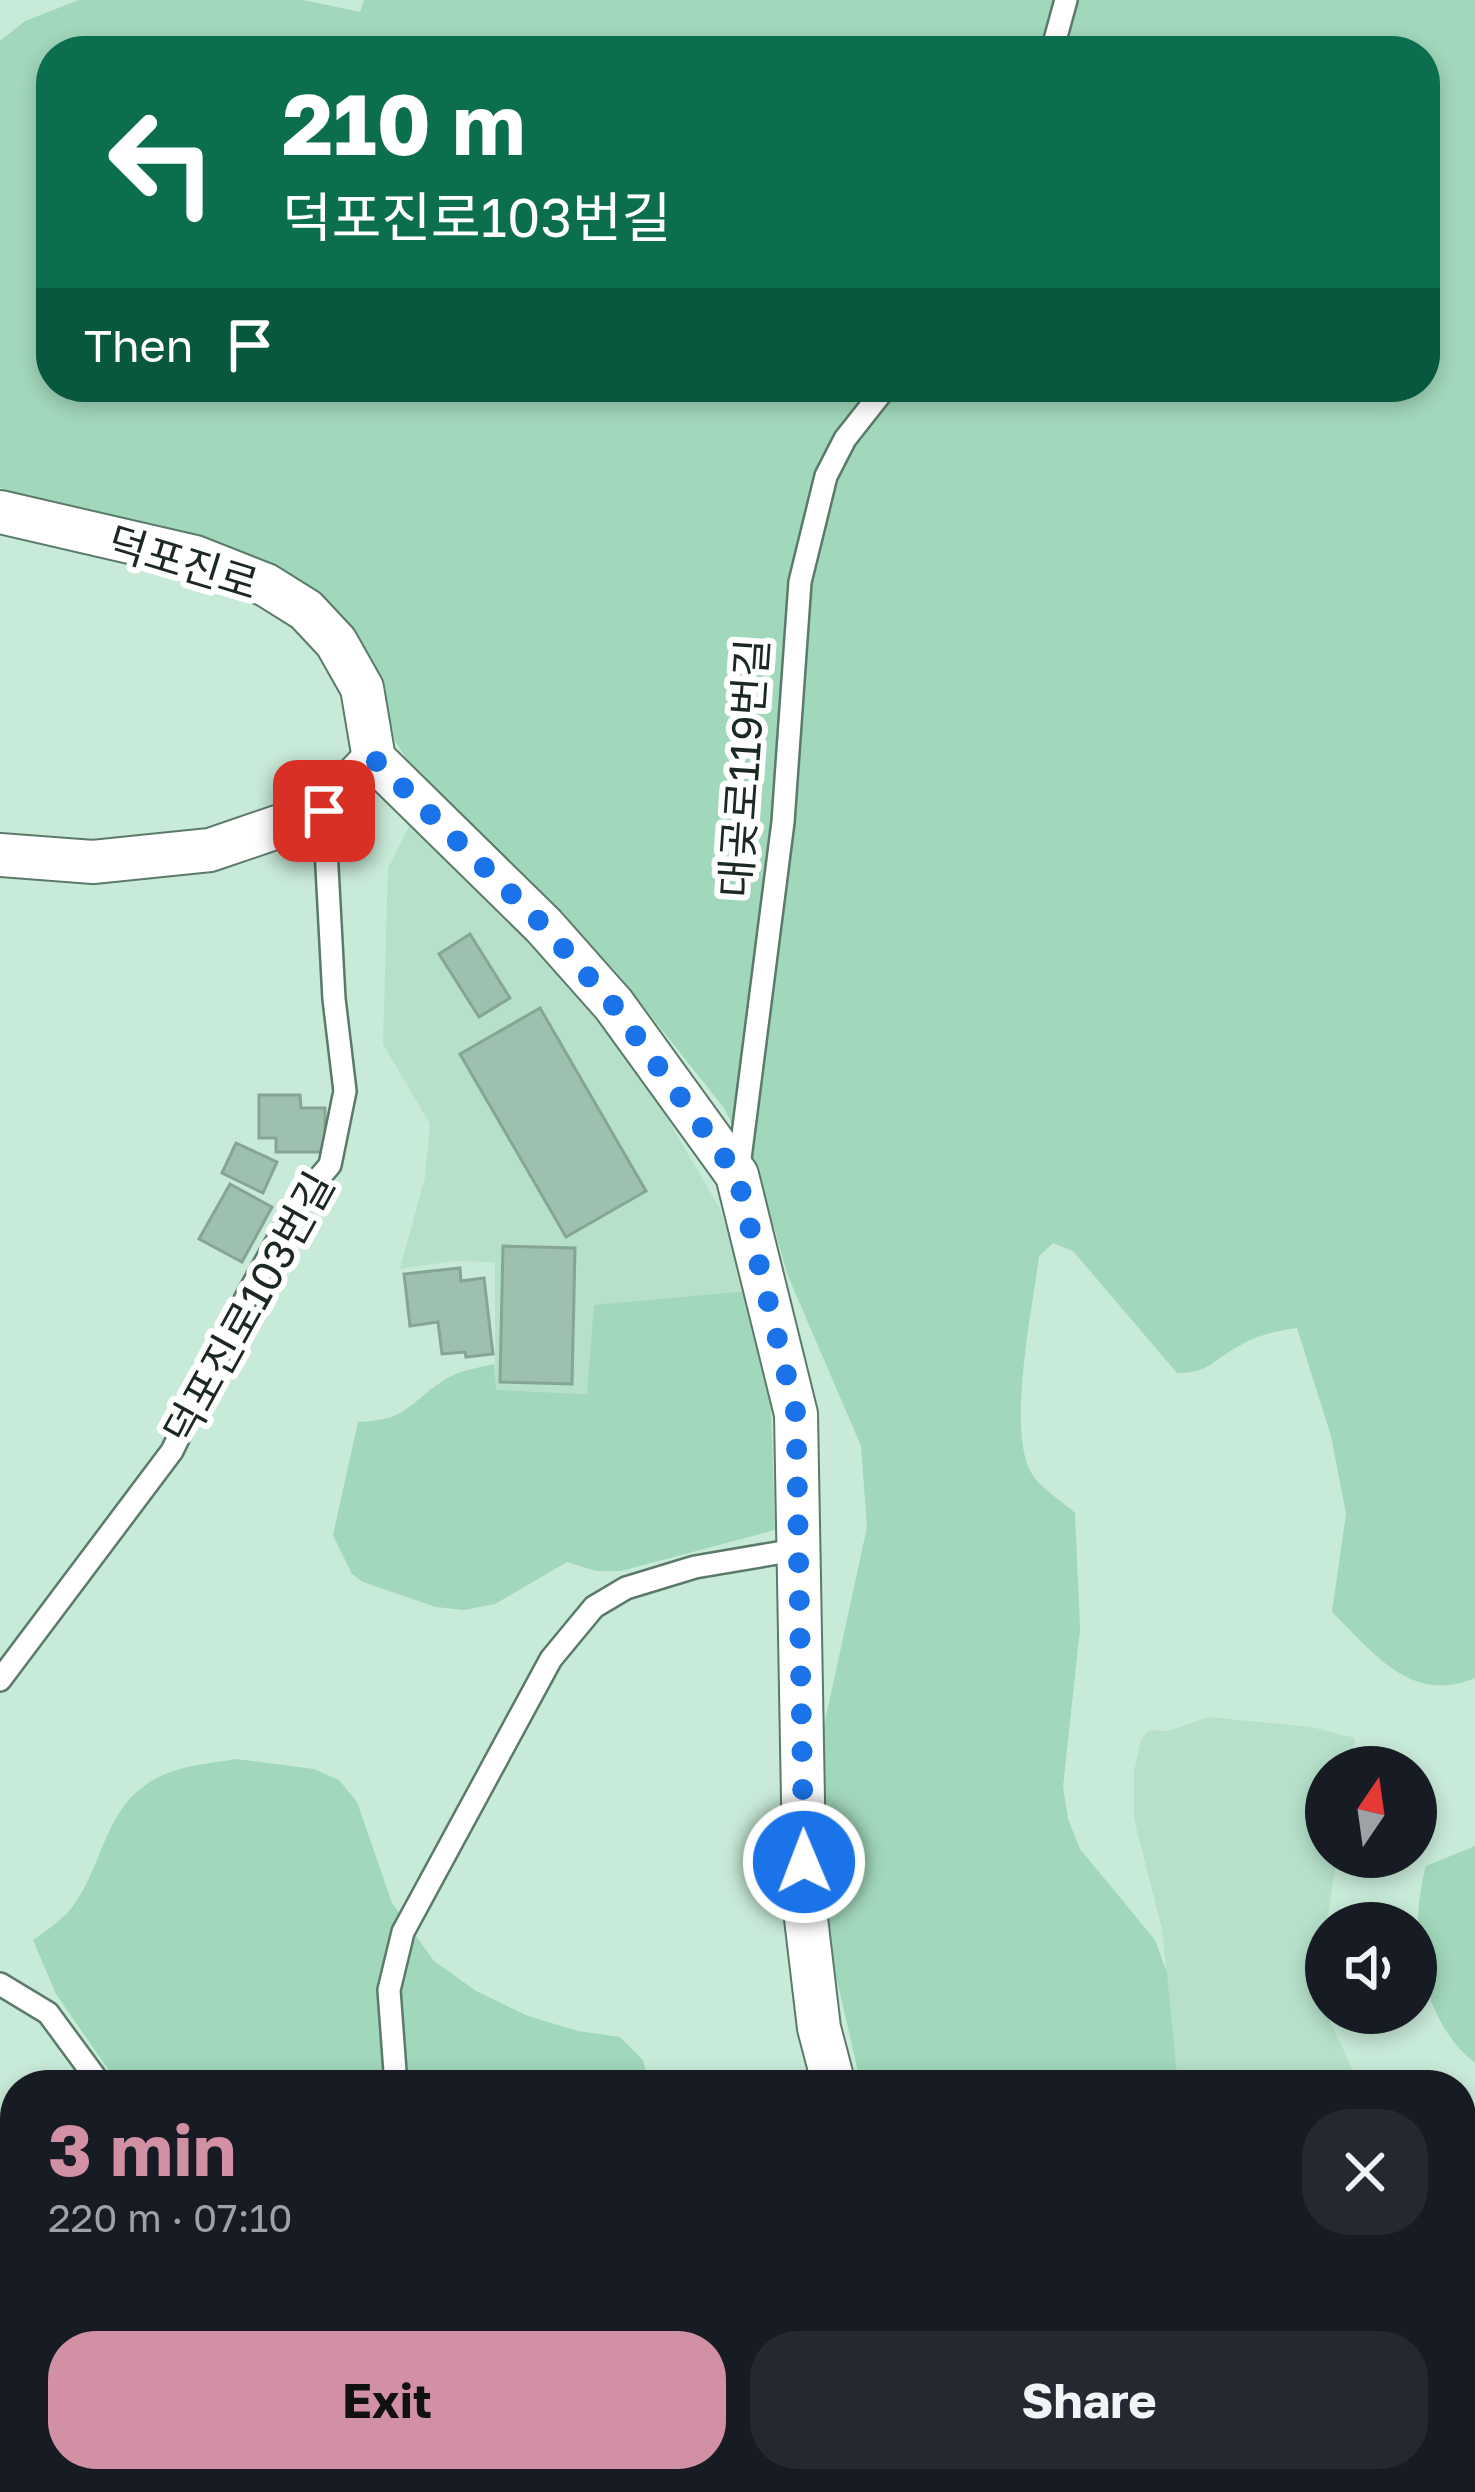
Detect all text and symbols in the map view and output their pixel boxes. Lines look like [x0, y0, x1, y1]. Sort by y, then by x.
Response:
text: 210 m [282, 73, 526, 173]
icon: left [84, 84, 240, 240]
text: 덕포진로103번길 [282, 184, 671, 249]
icon: arrive [217, 312, 283, 378]
text: Then [84, 318, 193, 372]
street label: 덕포진로 [102, 516, 265, 609]
street label: 대곶로119번길 [709, 637, 777, 899]
pin [273, 760, 375, 862]
icon: arrive [291, 778, 357, 844]
street label: 덕포진로103번길 [153, 1163, 343, 1452]
north arrow [1305, 1746, 1437, 1878]
map controls [1305, 1746, 1437, 2034]
position arrow [741, 1799, 867, 1925]
button: sound [1305, 1902, 1437, 2034]
text: 3 min [48, 2105, 236, 2192]
button: close [1302, 2109, 1428, 2235]
text: 220 m · 07:10 [48, 2194, 293, 2241]
button: Exit [48, 2331, 726, 2469]
button: Share [750, 2331, 1428, 2469]

